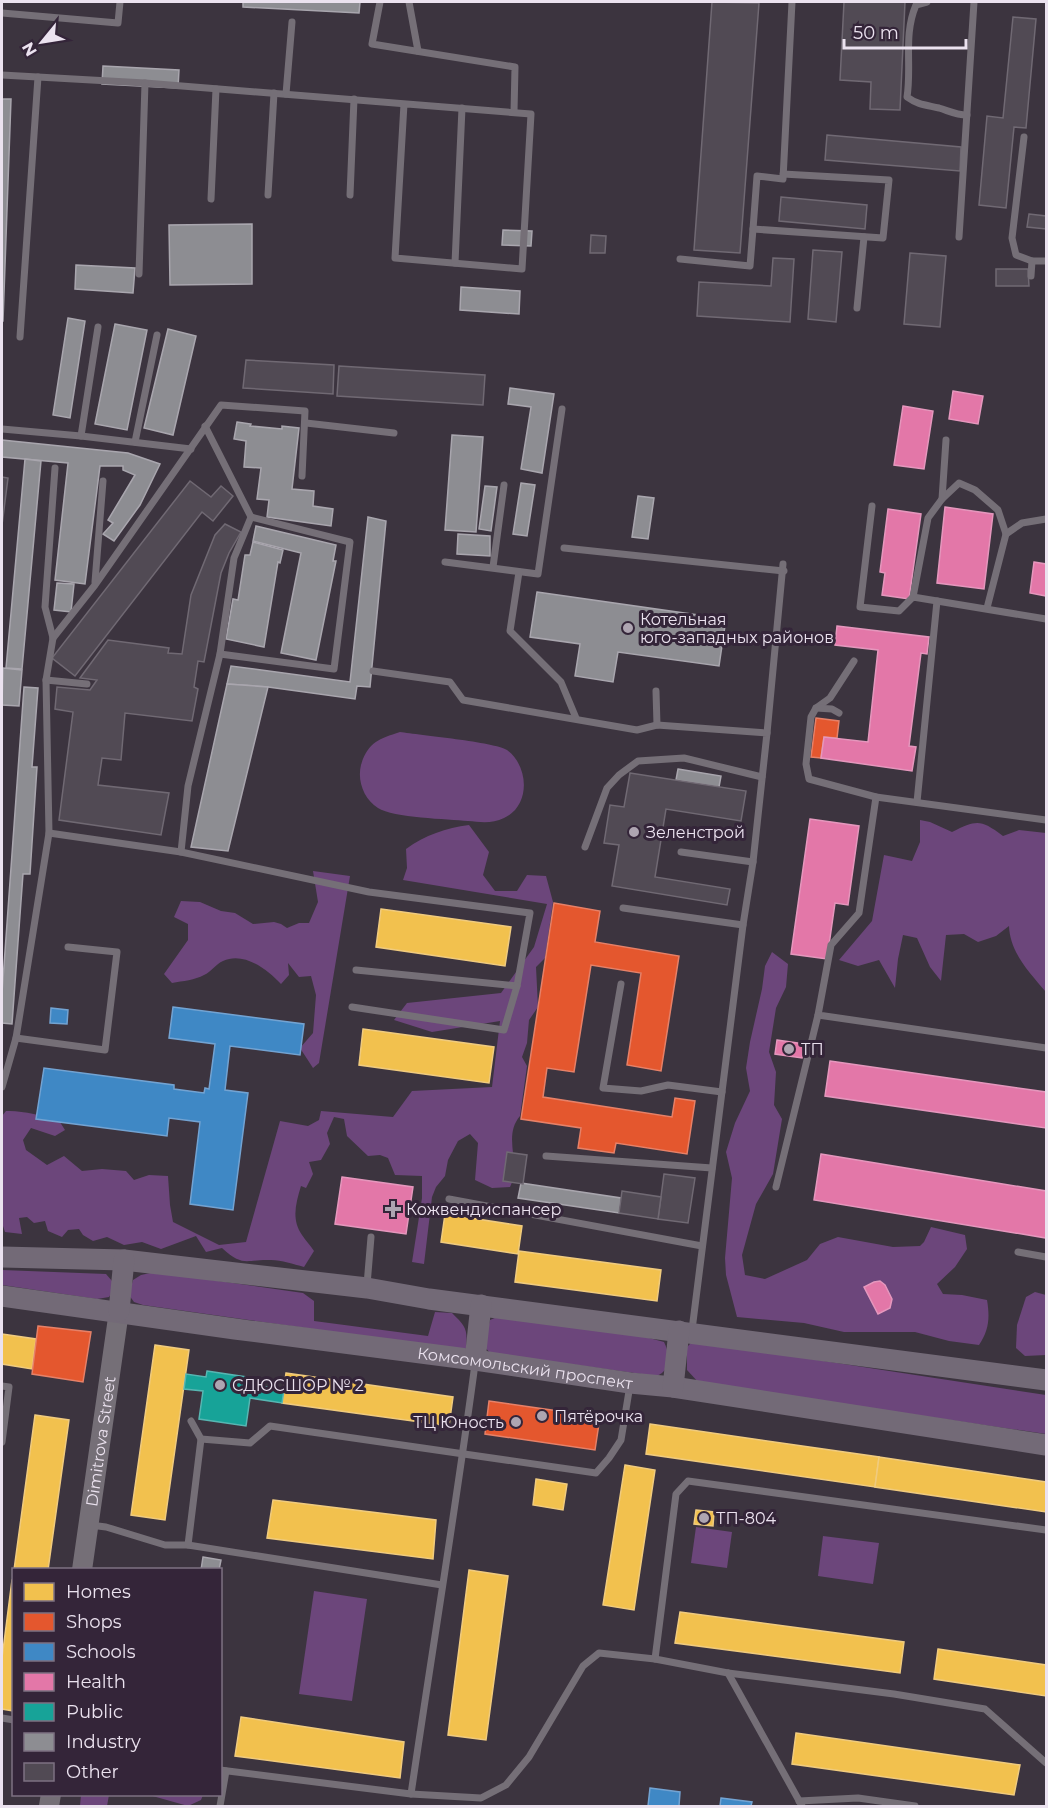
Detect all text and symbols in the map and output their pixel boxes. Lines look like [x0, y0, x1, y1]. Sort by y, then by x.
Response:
north arrow [12, 12, 72, 72]
scale bar [844, 12, 966, 50]
text: 50 m [853, 22, 899, 44]
text: N [18, 39, 41, 60]
place label: Котельная юго-западных районов [640, 610, 834, 647]
marker: Котельная юго-западных районов [621, 621, 635, 635]
place label: Зеленстрой [646, 823, 745, 842]
marker: Зеленстрой [627, 825, 641, 839]
place label: ТП [801, 1040, 824, 1059]
marker: ТП [782, 1042, 796, 1056]
marker: Кожвендиспансер [384, 1200, 402, 1218]
place label: Кожвендиспансер [406, 1200, 561, 1219]
street label: Комсомольский проспект [416, 1344, 634, 1393]
street label: Dimitrova Street [82, 1374, 120, 1508]
place label: СДЮСШОР № 2 [232, 1376, 364, 1395]
marker: СДЮСШОР № 2 [213, 1378, 227, 1392]
place label: Пятёрочка [554, 1407, 643, 1426]
marker: Пятёрочка [535, 1409, 549, 1423]
place label: ТЦ Юность [413, 1413, 504, 1432]
marker: ТЦ Юность [509, 1415, 523, 1429]
place label: ТП-804 [716, 1509, 777, 1528]
marker: ТП-804 [697, 1511, 711, 1525]
legend [12, 1568, 222, 1796]
text: Homes [66, 1581, 131, 1603]
text: Shops [66, 1611, 122, 1633]
text: Schools [66, 1641, 136, 1663]
text: Health [66, 1671, 126, 1693]
text: Public [66, 1701, 123, 1723]
text: Industry [66, 1731, 141, 1753]
text: Other [66, 1761, 119, 1783]

